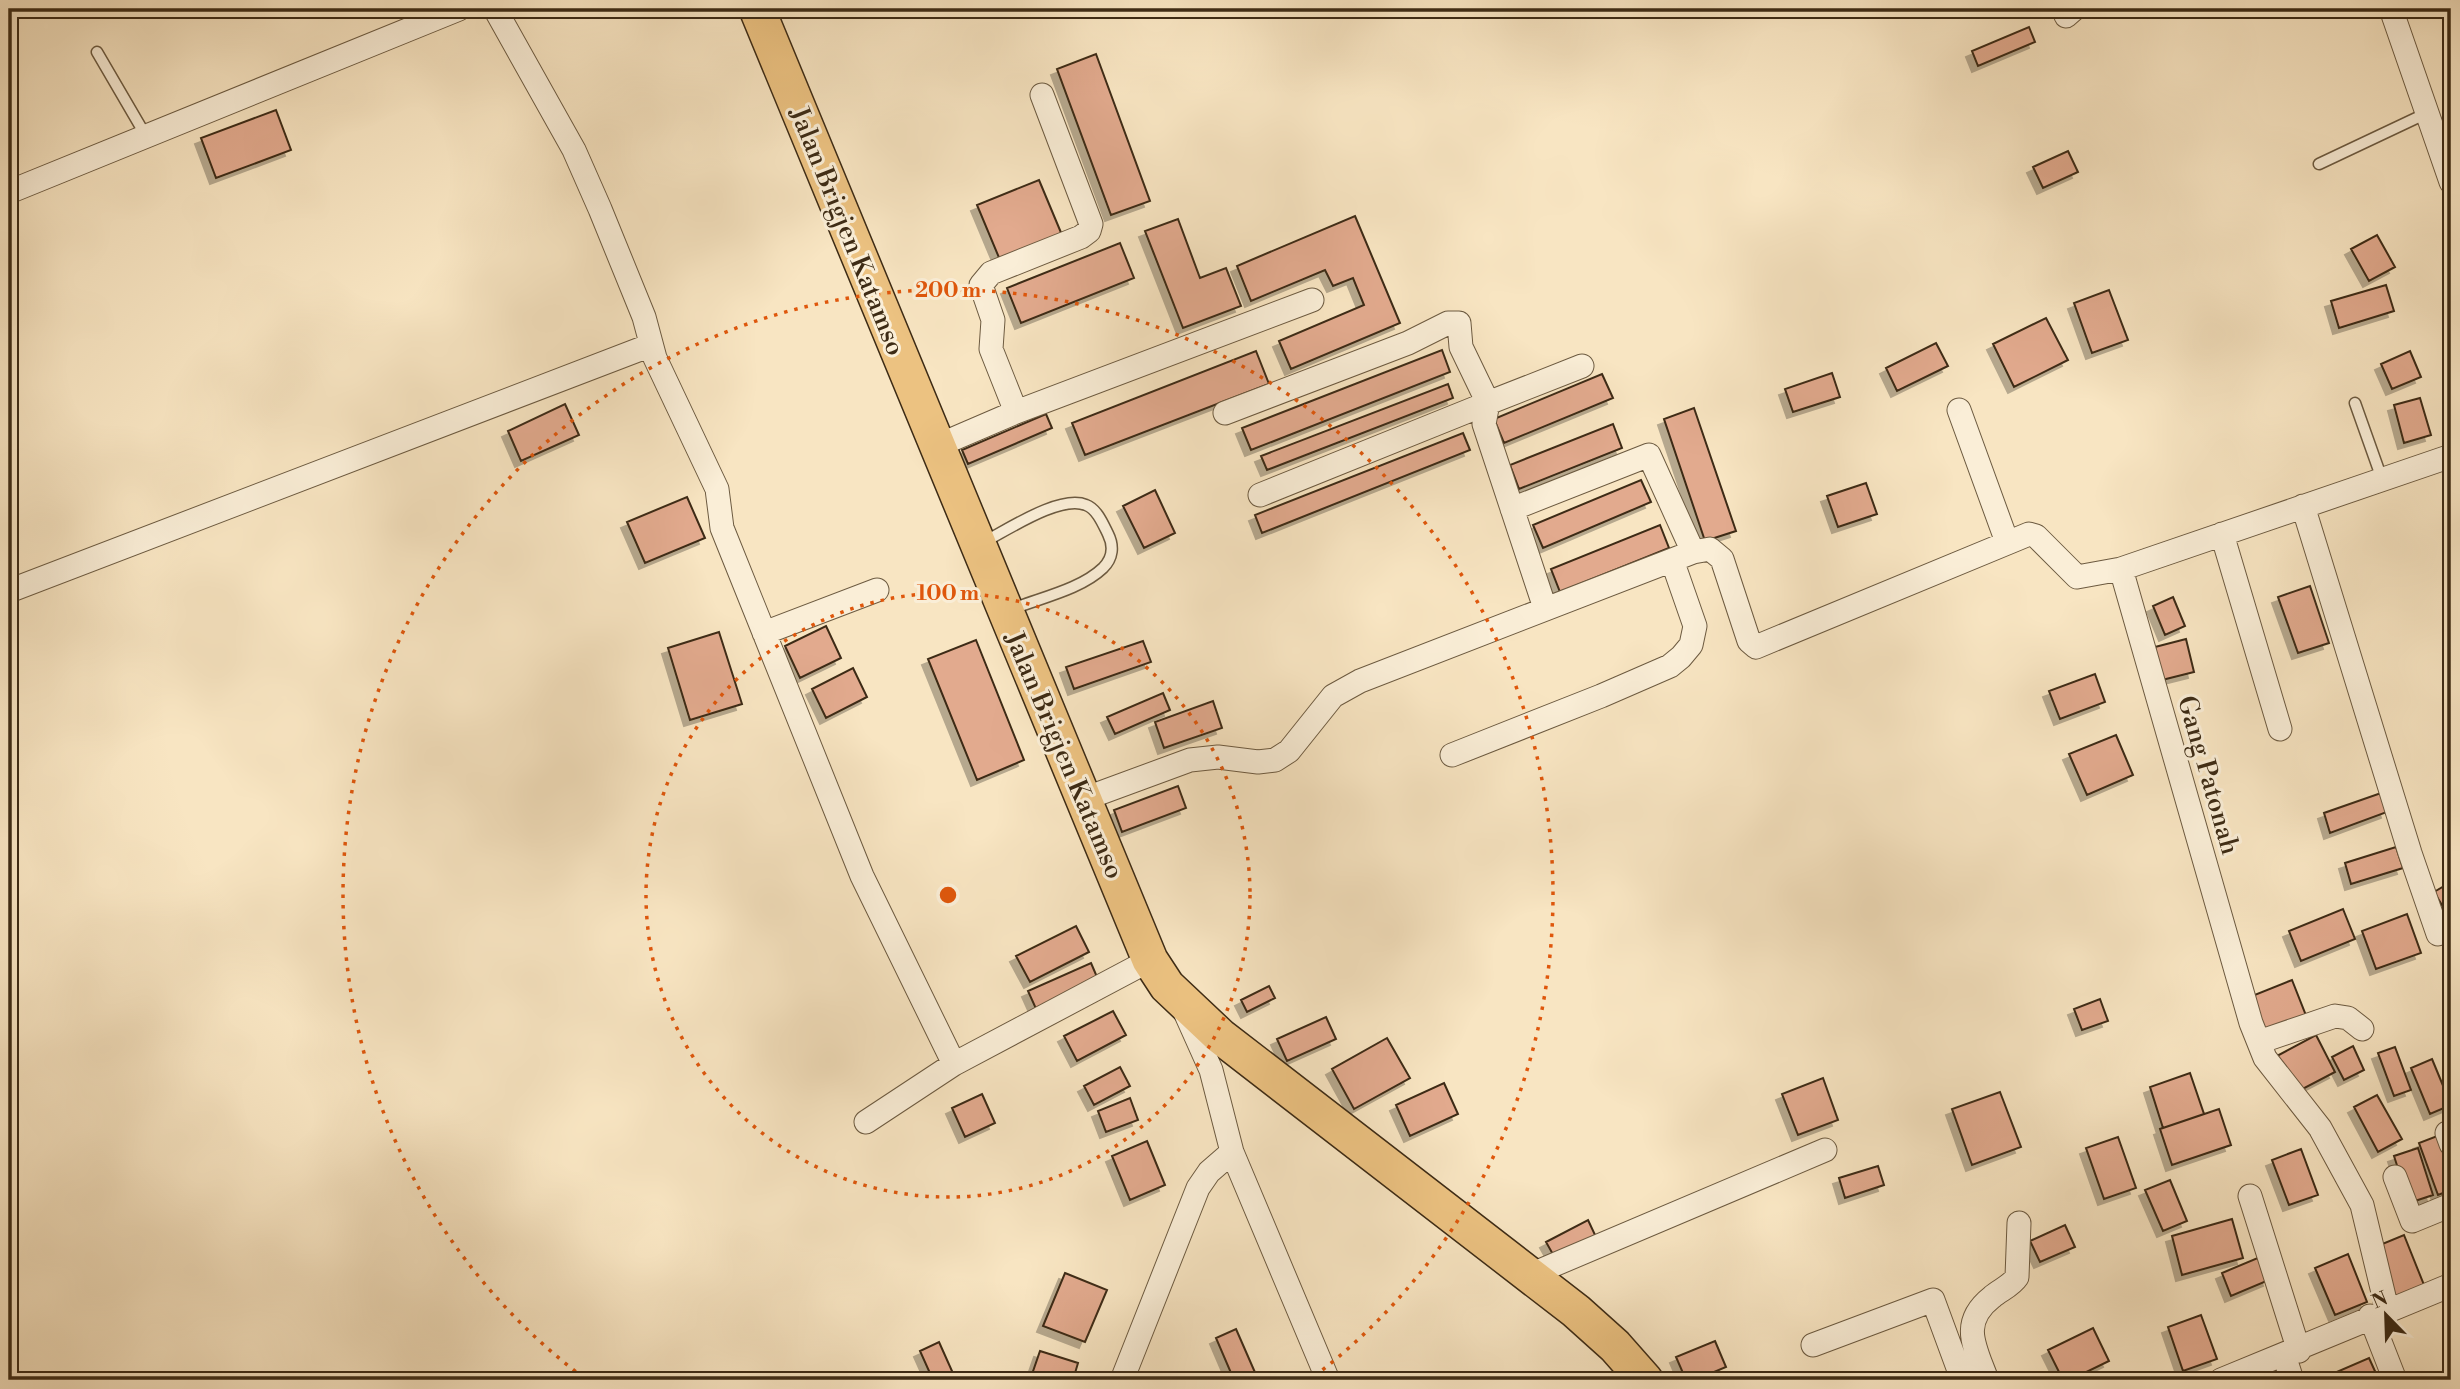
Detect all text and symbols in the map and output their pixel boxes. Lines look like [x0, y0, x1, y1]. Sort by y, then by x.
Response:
street label: Jalan Brigjen Katamso [782, 101, 912, 360]
text: 200 m [915, 278, 981, 304]
text: 100 m [917, 581, 979, 607]
street label: Jalan Brigjen Katamso [997, 626, 1131, 884]
street label: Gang Patonah [2170, 692, 2246, 858]
centre of rings [936, 883, 960, 907]
north arrow [2352, 1280, 2422, 1350]
text: N [2368, 1286, 2391, 1314]

